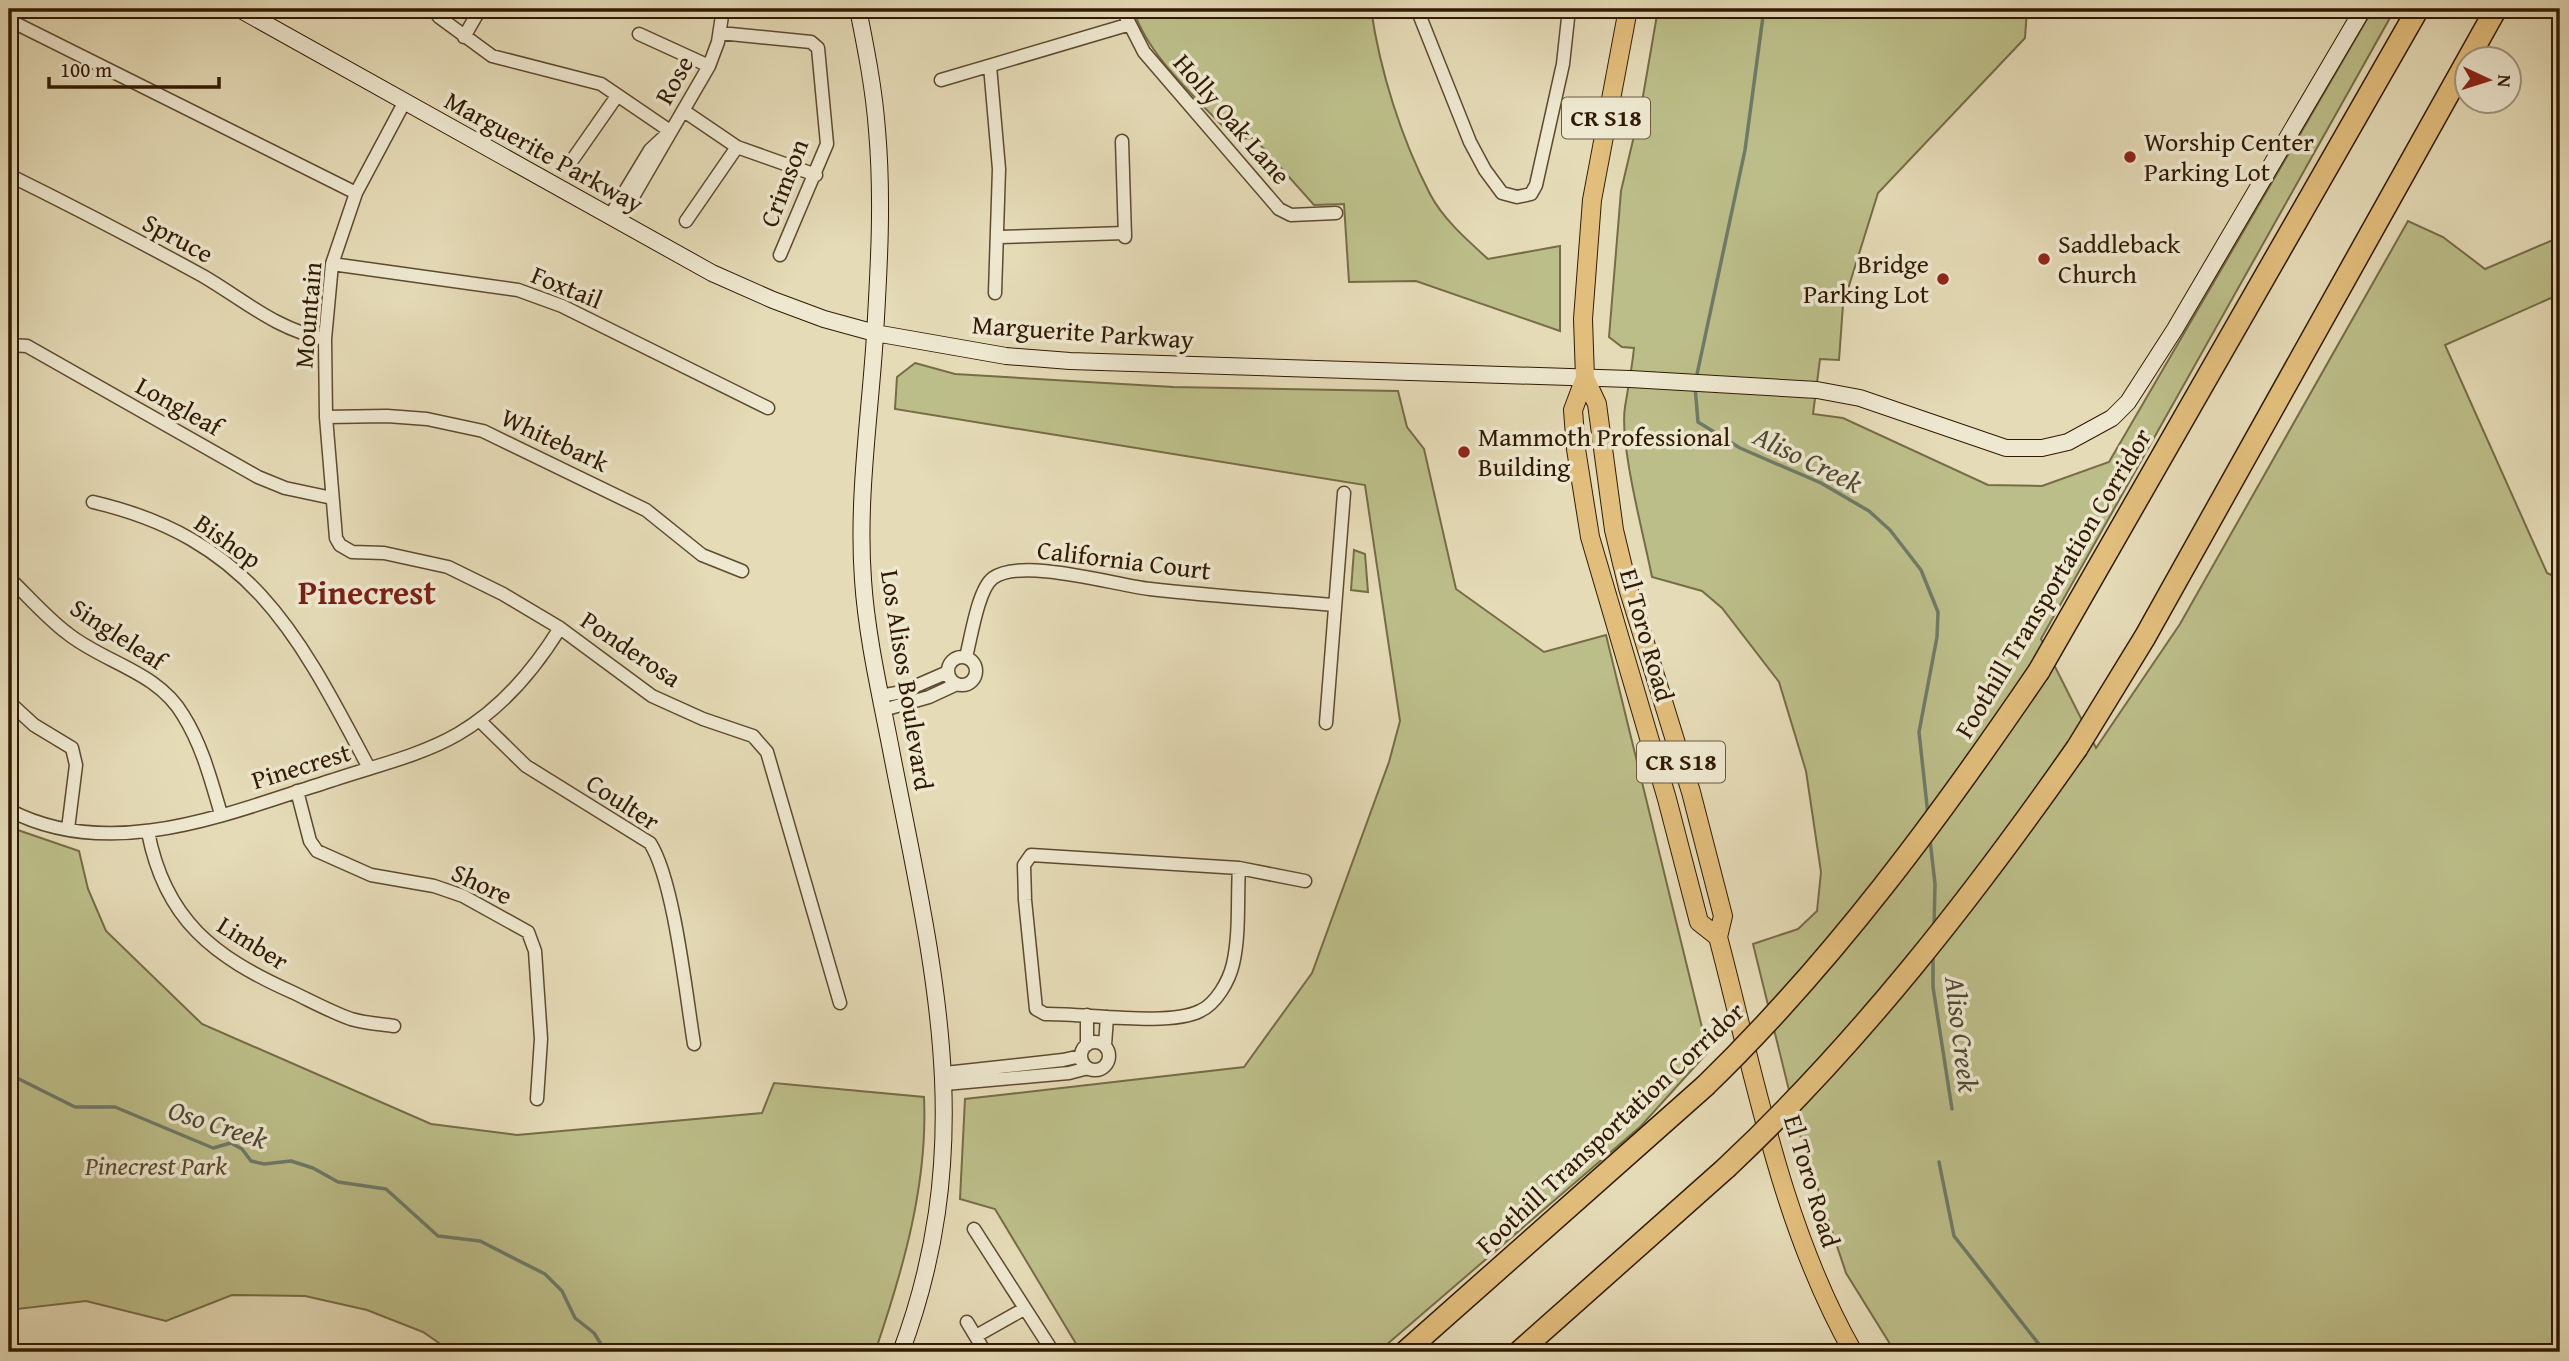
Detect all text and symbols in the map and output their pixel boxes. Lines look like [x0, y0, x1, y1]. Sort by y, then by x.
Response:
street label: Holly Oak Lane [1164, 45, 1300, 193]
scale bar [49, 46, 219, 90]
north arrow [2454, 46, 2524, 116]
street label: Rose [644, 48, 703, 111]
text: 100 m [60, 54, 112, 85]
text: N [2491, 74, 2519, 89]
street label: Marguerite Parkway [438, 81, 651, 222]
road number: CR S18 [1562, 98, 1650, 138]
place label: Worship Center Parking Lot [2144, 122, 2314, 191]
street label: Crimson [749, 133, 818, 233]
marker: Worship Center Parking Lot [2122, 149, 2138, 165]
street label: Spruce [136, 203, 221, 272]
place label: Saddleback Church [2058, 224, 2181, 293]
place label: Bridge Parking Lot [1803, 244, 1929, 313]
marker: Saddleback Church [2036, 251, 2052, 267]
street label: Foxtail [526, 255, 609, 318]
street label: Mountain [283, 260, 332, 370]
marker: Bridge Parking Lot [1935, 271, 1951, 287]
street label: Marguerite Parkway [971, 304, 1195, 359]
street label: Longleaf [129, 366, 232, 447]
street label: Whitebark [495, 398, 616, 482]
water label: Aliso Creek [1746, 414, 1870, 503]
place label: Mammoth Professional Building [1478, 417, 1730, 486]
street label: Foothill Transportation Corridor [1944, 420, 2161, 745]
marker: Mammoth Professional Building [1456, 444, 1472, 460]
street label: Bishop [187, 503, 270, 578]
street label: California Court [1035, 530, 1213, 589]
street label: El Toro Road [1610, 564, 1685, 706]
street label: Los Alisos Boulevard [871, 567, 944, 793]
district label: Pinecrest [298, 568, 436, 616]
street label: Singleleaf [63, 588, 176, 681]
street label: Ponderosa [573, 601, 690, 697]
street label: Pinecrest [247, 732, 355, 799]
road number: CR S18 [1637, 742, 1725, 782]
street label: Coulter [579, 763, 668, 840]
street label: Shore [445, 853, 519, 915]
street label: Limber [210, 905, 297, 980]
water label: Aliso Creek [1935, 973, 1990, 1094]
street label: Foothill Transportation Corridor [1466, 992, 1753, 1263]
water label: Oso Creek [163, 1088, 273, 1159]
street label: El Toro Road [1774, 1110, 1851, 1252]
park label: Pinecrest Park [84, 1146, 227, 1185]

